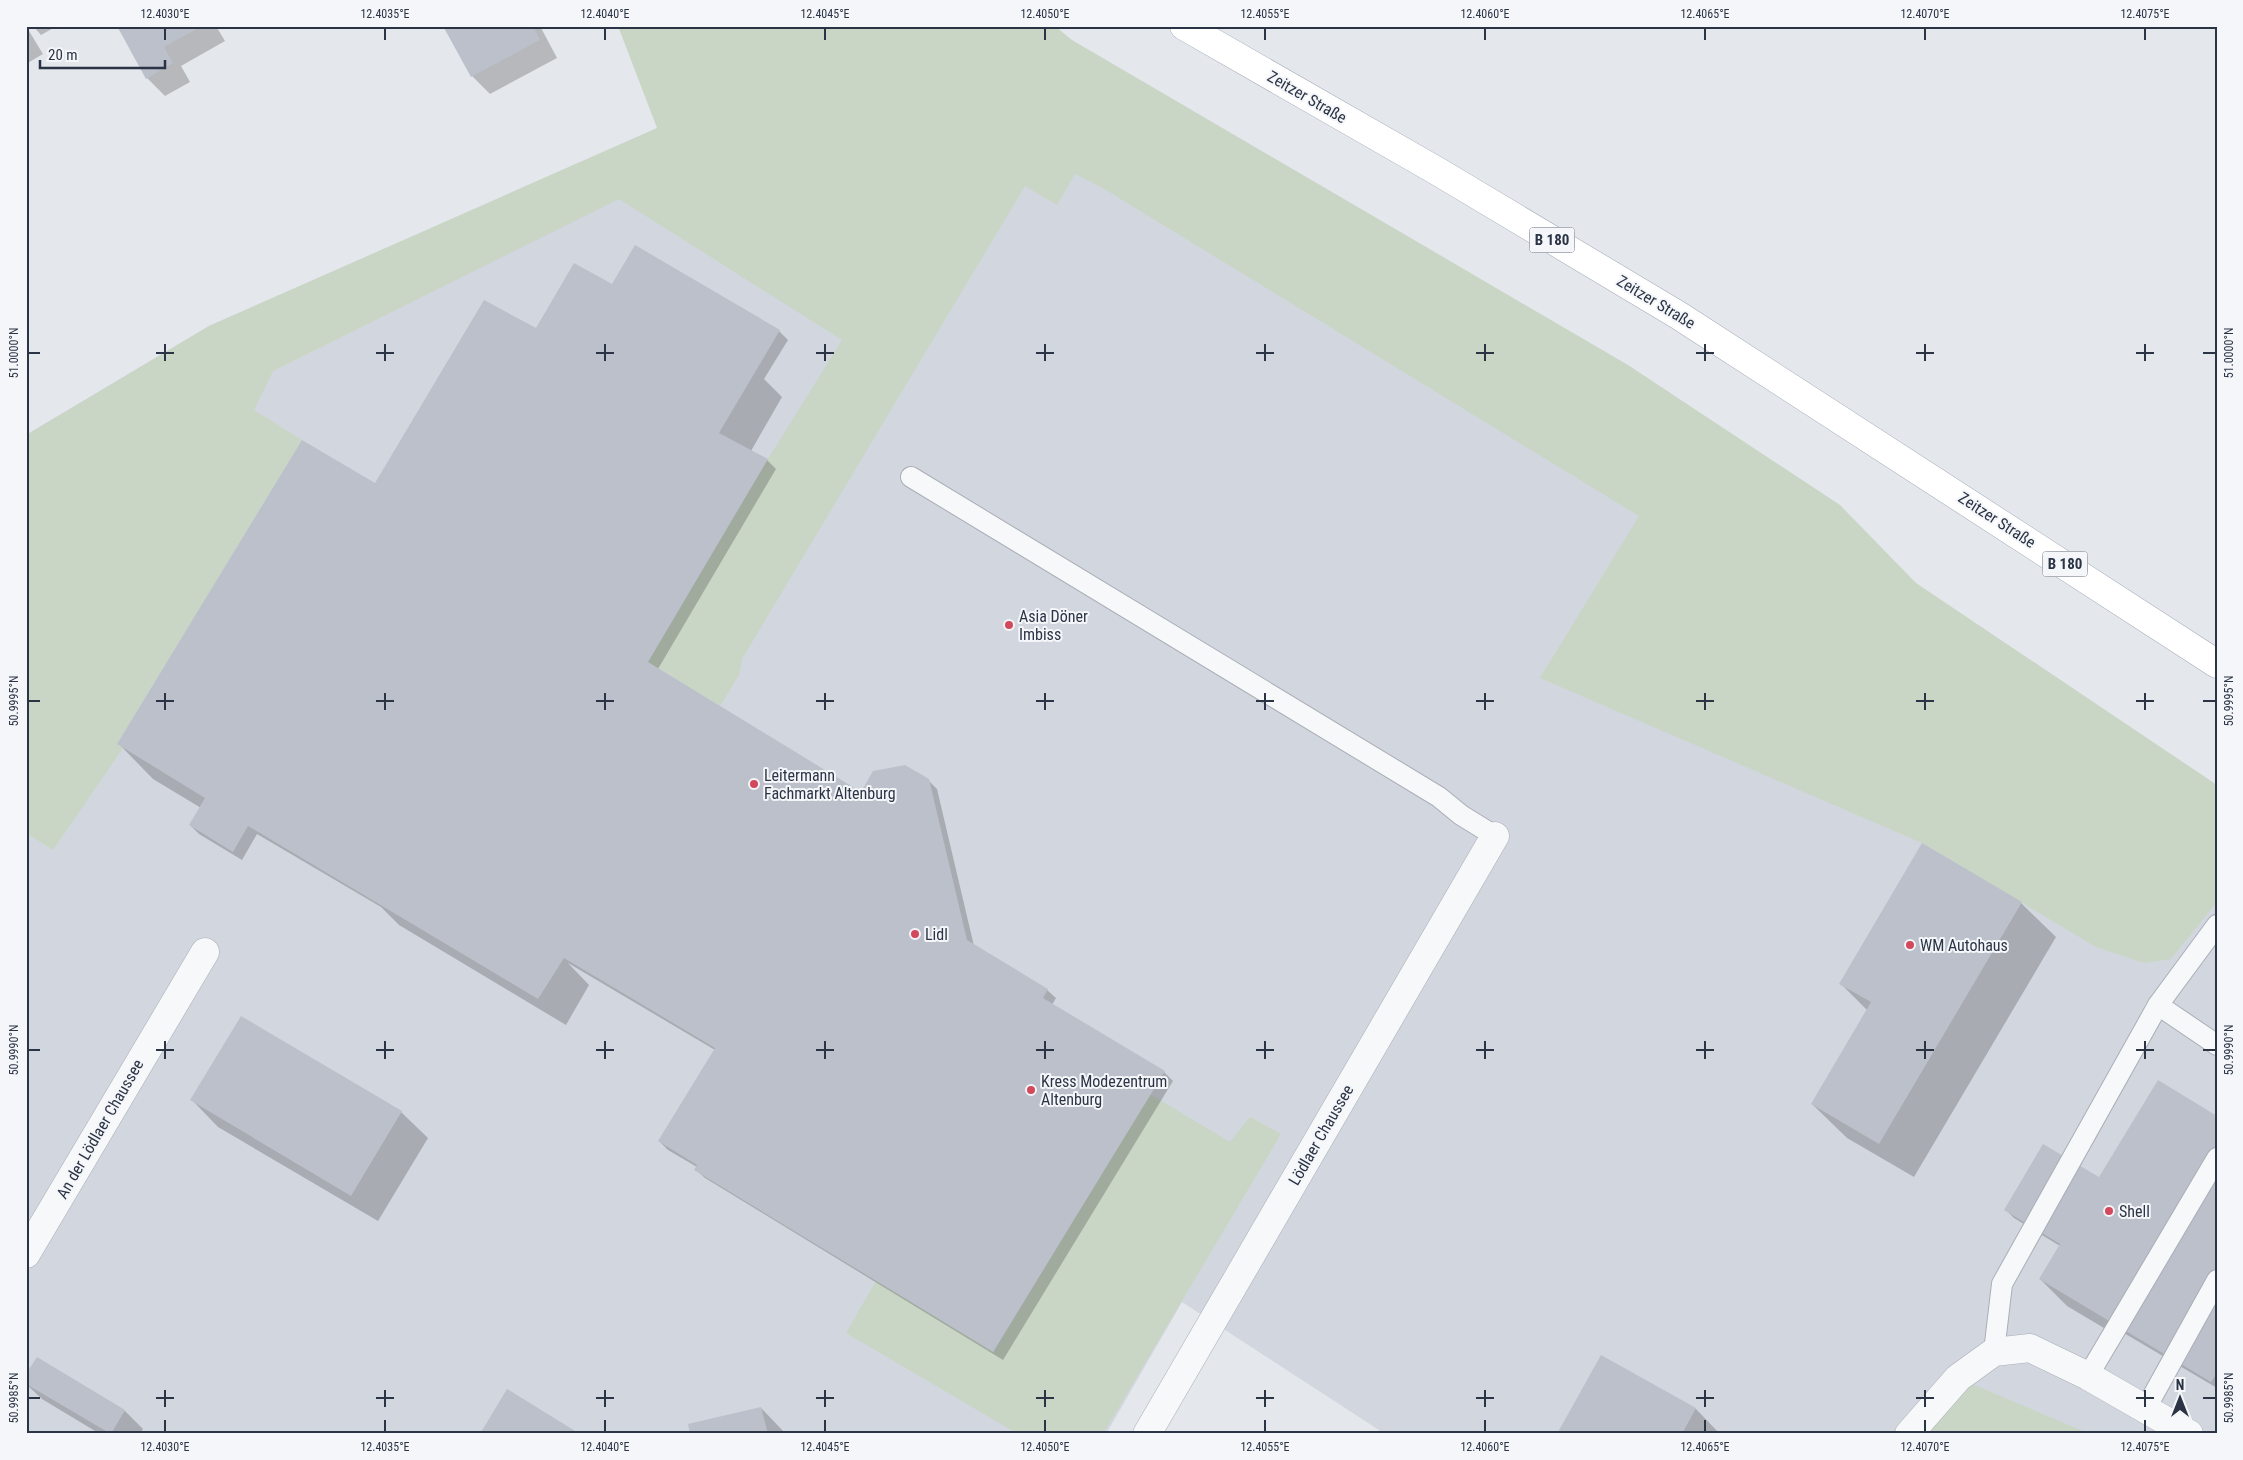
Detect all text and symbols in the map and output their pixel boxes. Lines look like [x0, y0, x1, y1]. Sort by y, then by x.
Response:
text: 12.4030°E [140, 7, 190, 21]
text: 12.4035°E [360, 7, 410, 21]
text: 12.4040°E [580, 7, 630, 21]
text: 12.4045°E [800, 7, 850, 21]
text: 12.4050°E [1020, 7, 1070, 21]
text: 12.4055°E [1240, 7, 1290, 21]
text: 12.4060°E [1460, 7, 1510, 21]
text: 12.4065°E [1680, 7, 1730, 21]
text: 12.4070°E [1900, 7, 1950, 21]
text: 12.4075°E [2120, 7, 2170, 21]
scale bar [40, 38, 165, 70]
text: 20 m [48, 46, 78, 64]
street label: Zeitzer Straße [1264, 67, 1350, 127]
road number: B 180 [1530, 228, 1574, 252]
street label: Zeitzer Straße [1613, 271, 1699, 333]
text: 51.0000°N [7, 328, 21, 378]
text: 51.0000°N [2222, 328, 2236, 378]
street label: Zeitzer Straße [1955, 488, 2039, 552]
road number: B 180 [2042, 552, 2088, 576]
place label: Asia Döner Imbiss [1019, 607, 1088, 644]
marker: Asia Döner Imbiss [1003, 619, 1015, 631]
text: 50.9995°N [7, 676, 21, 726]
text: 50.9995°N [2222, 676, 2236, 726]
place label: Leitermann Fachmarkt Altenburg [764, 766, 896, 803]
marker: Leitermann Fachmarkt Altenburg [748, 778, 760, 790]
place label: Lidl [925, 925, 948, 944]
marker: Lidl [909, 928, 921, 940]
place label: WM Autohaus [1920, 936, 2008, 955]
marker: WM Autohaus [1904, 939, 1916, 951]
text: 50.9990°N [7, 1025, 21, 1075]
text: 50.9990°N [2222, 1025, 2236, 1075]
street label: An der Lödlaer Chaussee [52, 1056, 148, 1202]
place label: Kress Modezentrum Altenburg [1041, 1072, 1167, 1109]
street label: Lödlaer Chaussee [1285, 1081, 1357, 1189]
marker: Kress Modezentrum Altenburg [1025, 1084, 1037, 1096]
place label: Shell [2119, 1202, 2150, 1221]
marker: Shell [2103, 1205, 2115, 1217]
north arrow [2156, 1372, 2206, 1422]
text: 50.9985°N [7, 1373, 21, 1423]
text: 50.9985°N [2222, 1373, 2236, 1423]
text: N [2176, 1377, 2184, 1393]
text: 12.4030°E [140, 1440, 190, 1454]
text: 12.4035°E [360, 1440, 410, 1454]
text: 12.4040°E [580, 1440, 630, 1454]
text: 12.4045°E [800, 1440, 850, 1454]
text: 12.4050°E [1020, 1440, 1070, 1454]
text: 12.4055°E [1240, 1440, 1290, 1454]
text: 12.4060°E [1460, 1440, 1510, 1454]
text: 12.4065°E [1680, 1440, 1730, 1454]
text: 12.4070°E [1900, 1440, 1950, 1454]
text: 12.4075°E [2120, 1440, 2170, 1454]

